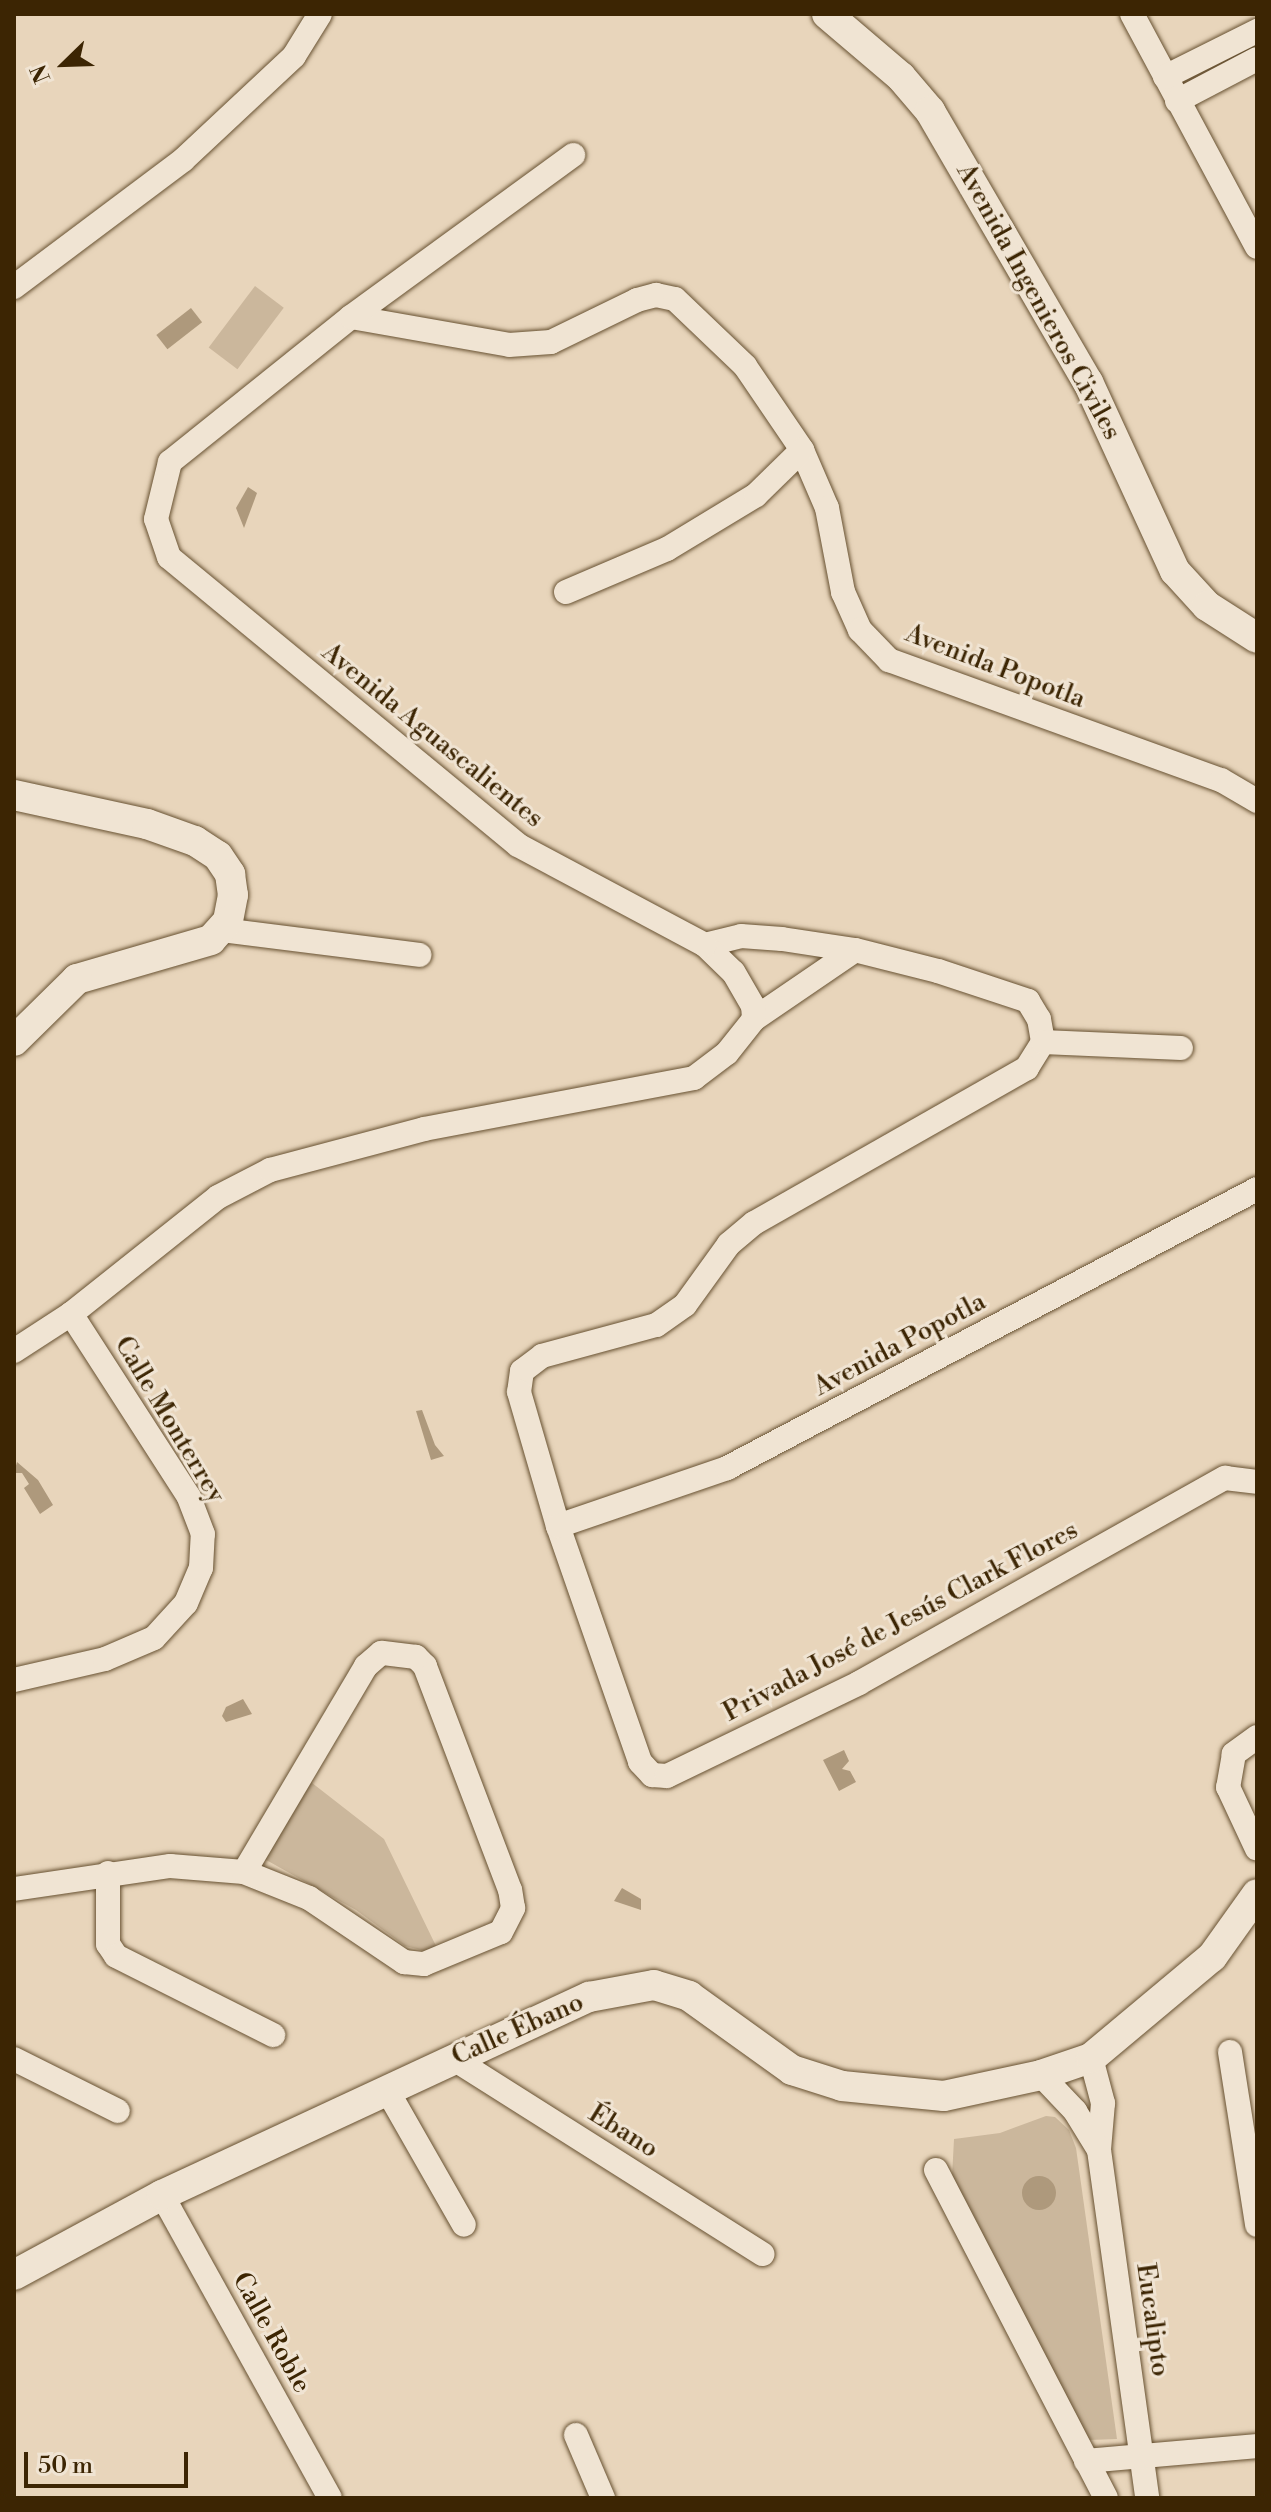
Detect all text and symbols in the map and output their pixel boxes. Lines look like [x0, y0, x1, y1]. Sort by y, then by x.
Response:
north arrow [24, 24, 104, 104]
text: N [26, 60, 57, 87]
street label: Avenida Ingenieros Civiles [949, 158, 1127, 446]
street label: Avenida Popotla [901, 618, 1089, 716]
street label: Avenida Aguascalientes [315, 637, 549, 835]
street label: Avenida Popotla [809, 1287, 991, 1403]
street label: Calle Monterrey [107, 1331, 231, 1509]
street label: Privada José de Jesús Clark Flores [718, 1515, 1084, 1729]
street label: Calle Ébano [447, 1987, 589, 2073]
street label: Ébano [582, 2099, 664, 2165]
street label: Eucalipto [1129, 2261, 1175, 2379]
street label: Calle Roble [225, 2267, 317, 2399]
scale bar [28, 2436, 192, 2486]
text: 50 m [38, 2451, 93, 2481]

